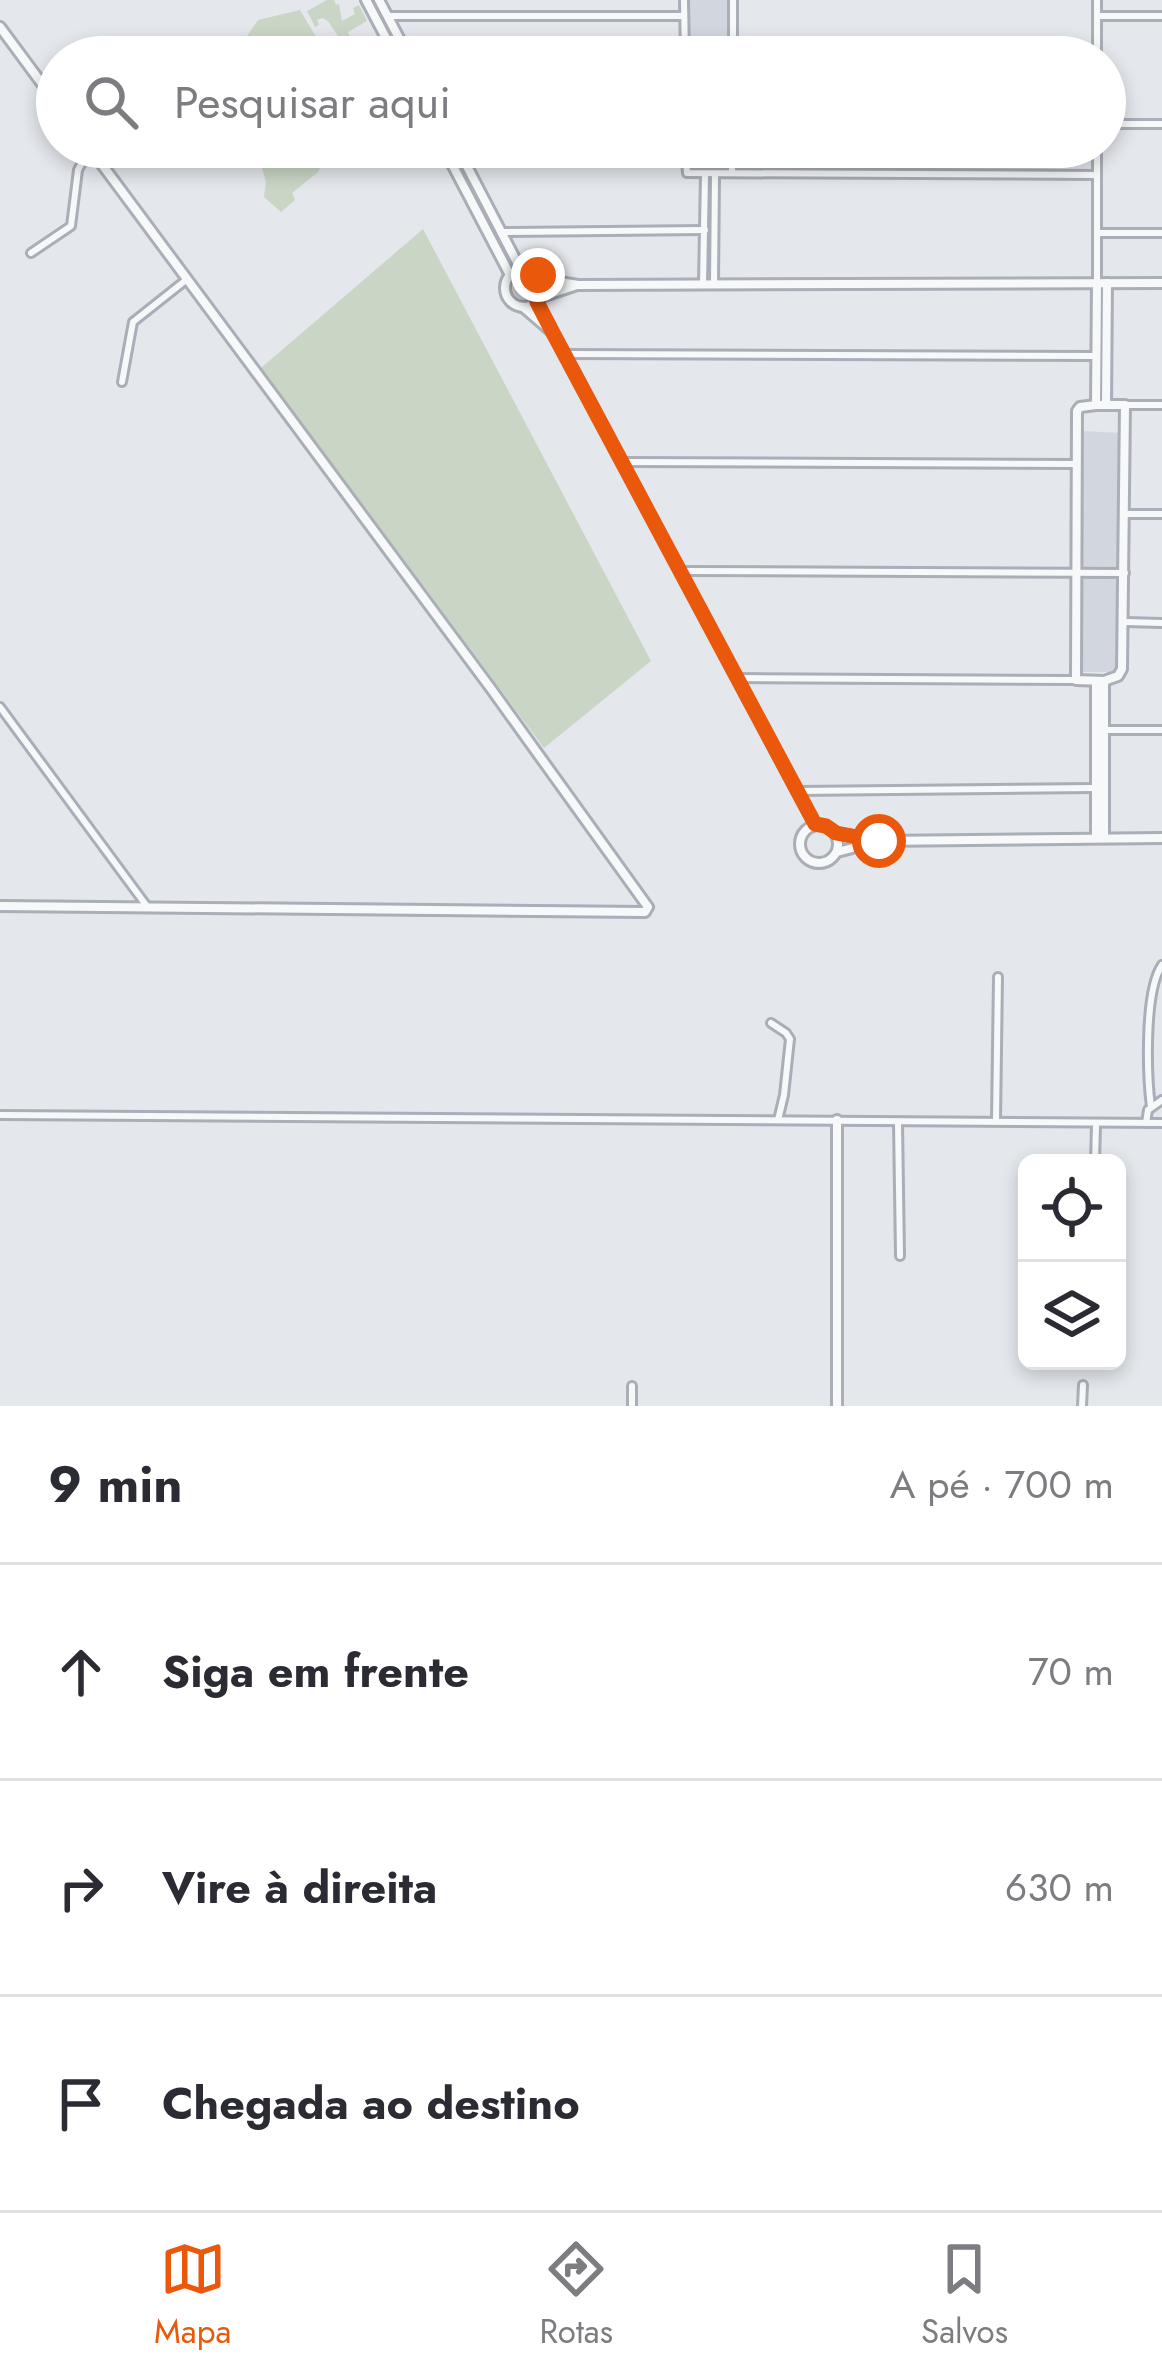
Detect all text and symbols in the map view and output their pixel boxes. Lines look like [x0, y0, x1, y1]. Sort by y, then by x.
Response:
search box [36, 36, 1126, 168]
icon: search [78, 69, 144, 135]
text: Pesquisar aqui [174, 70, 451, 135]
route end [511, 248, 565, 302]
route start [852, 814, 906, 868]
map controls [1018, 1154, 1126, 1370]
button: locate [1018, 1154, 1126, 1262]
button: layers [1018, 1262, 1126, 1370]
text: 9 min [48, 1447, 183, 1521]
text: A pé · 700 m [890, 1456, 1114, 1513]
icon: ahead [48, 1639, 114, 1705]
text: Siga em frente [162, 1639, 469, 1704]
text: 70 m [1028, 1643, 1114, 1700]
icon: right [48, 1855, 114, 1921]
text: Vire à direita [162, 1855, 437, 1920]
text: 630 m [1005, 1859, 1114, 1916]
icon: arrive [48, 2071, 114, 2137]
text: Chegada ao destino [162, 2071, 580, 2136]
tab: Mapa [154, 2236, 231, 2355]
tab: Rotas [539, 2236, 613, 2355]
tab: Salvos [921, 2236, 1008, 2355]

